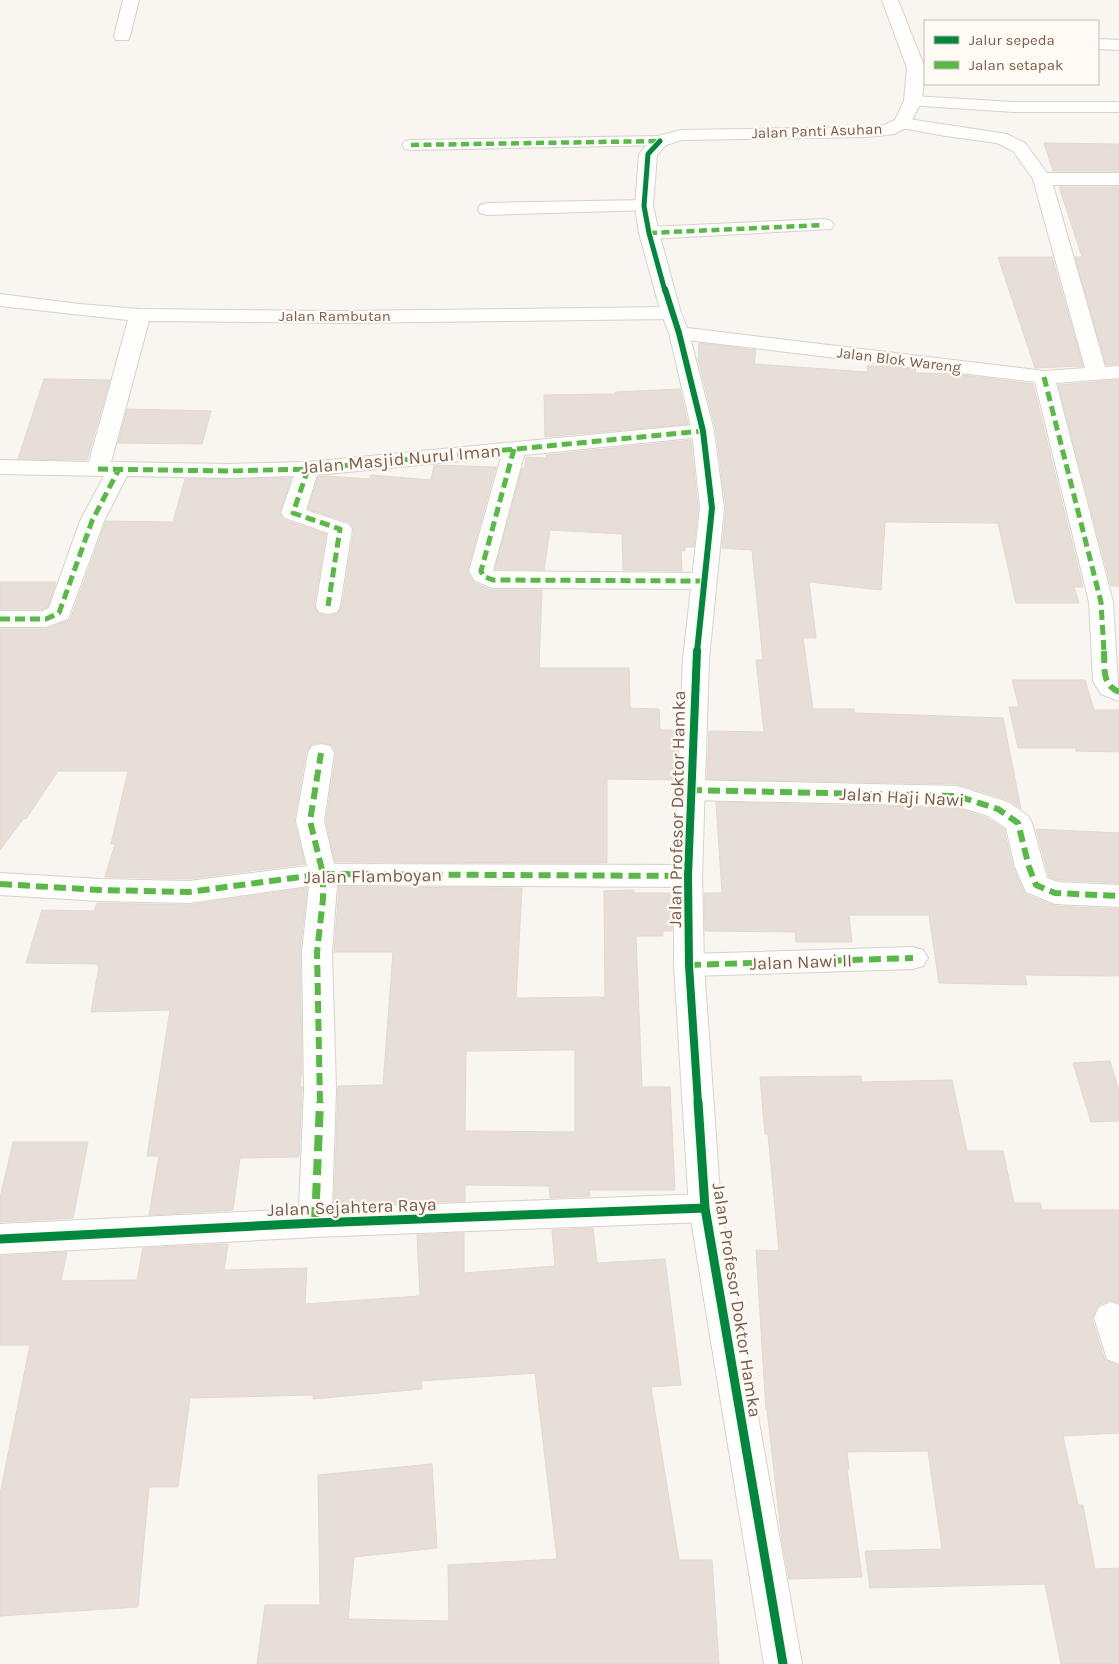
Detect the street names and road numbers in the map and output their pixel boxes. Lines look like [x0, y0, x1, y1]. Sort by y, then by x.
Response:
street label: Jalan Panti Asuhan [751, 120, 883, 142]
street label: Jalan Rambutan [279, 307, 391, 325]
street label: Jalan Blok Wareng [836, 343, 963, 377]
street label: Jalan Masjid Nurul Iman [300, 439, 502, 479]
street label: Jalan Profesor Doktor Hamka [664, 690, 690, 928]
street label: Jalan Haji Nawi [839, 783, 965, 811]
street label: Jalan Flamboyan [304, 864, 442, 888]
street label: Jalan Nawi II [750, 949, 852, 975]
street label: Jalan Profesor Doktor Hamka [708, 1181, 766, 1419]
street label: Jalan Sejahtera Raya [267, 1193, 437, 1221]

